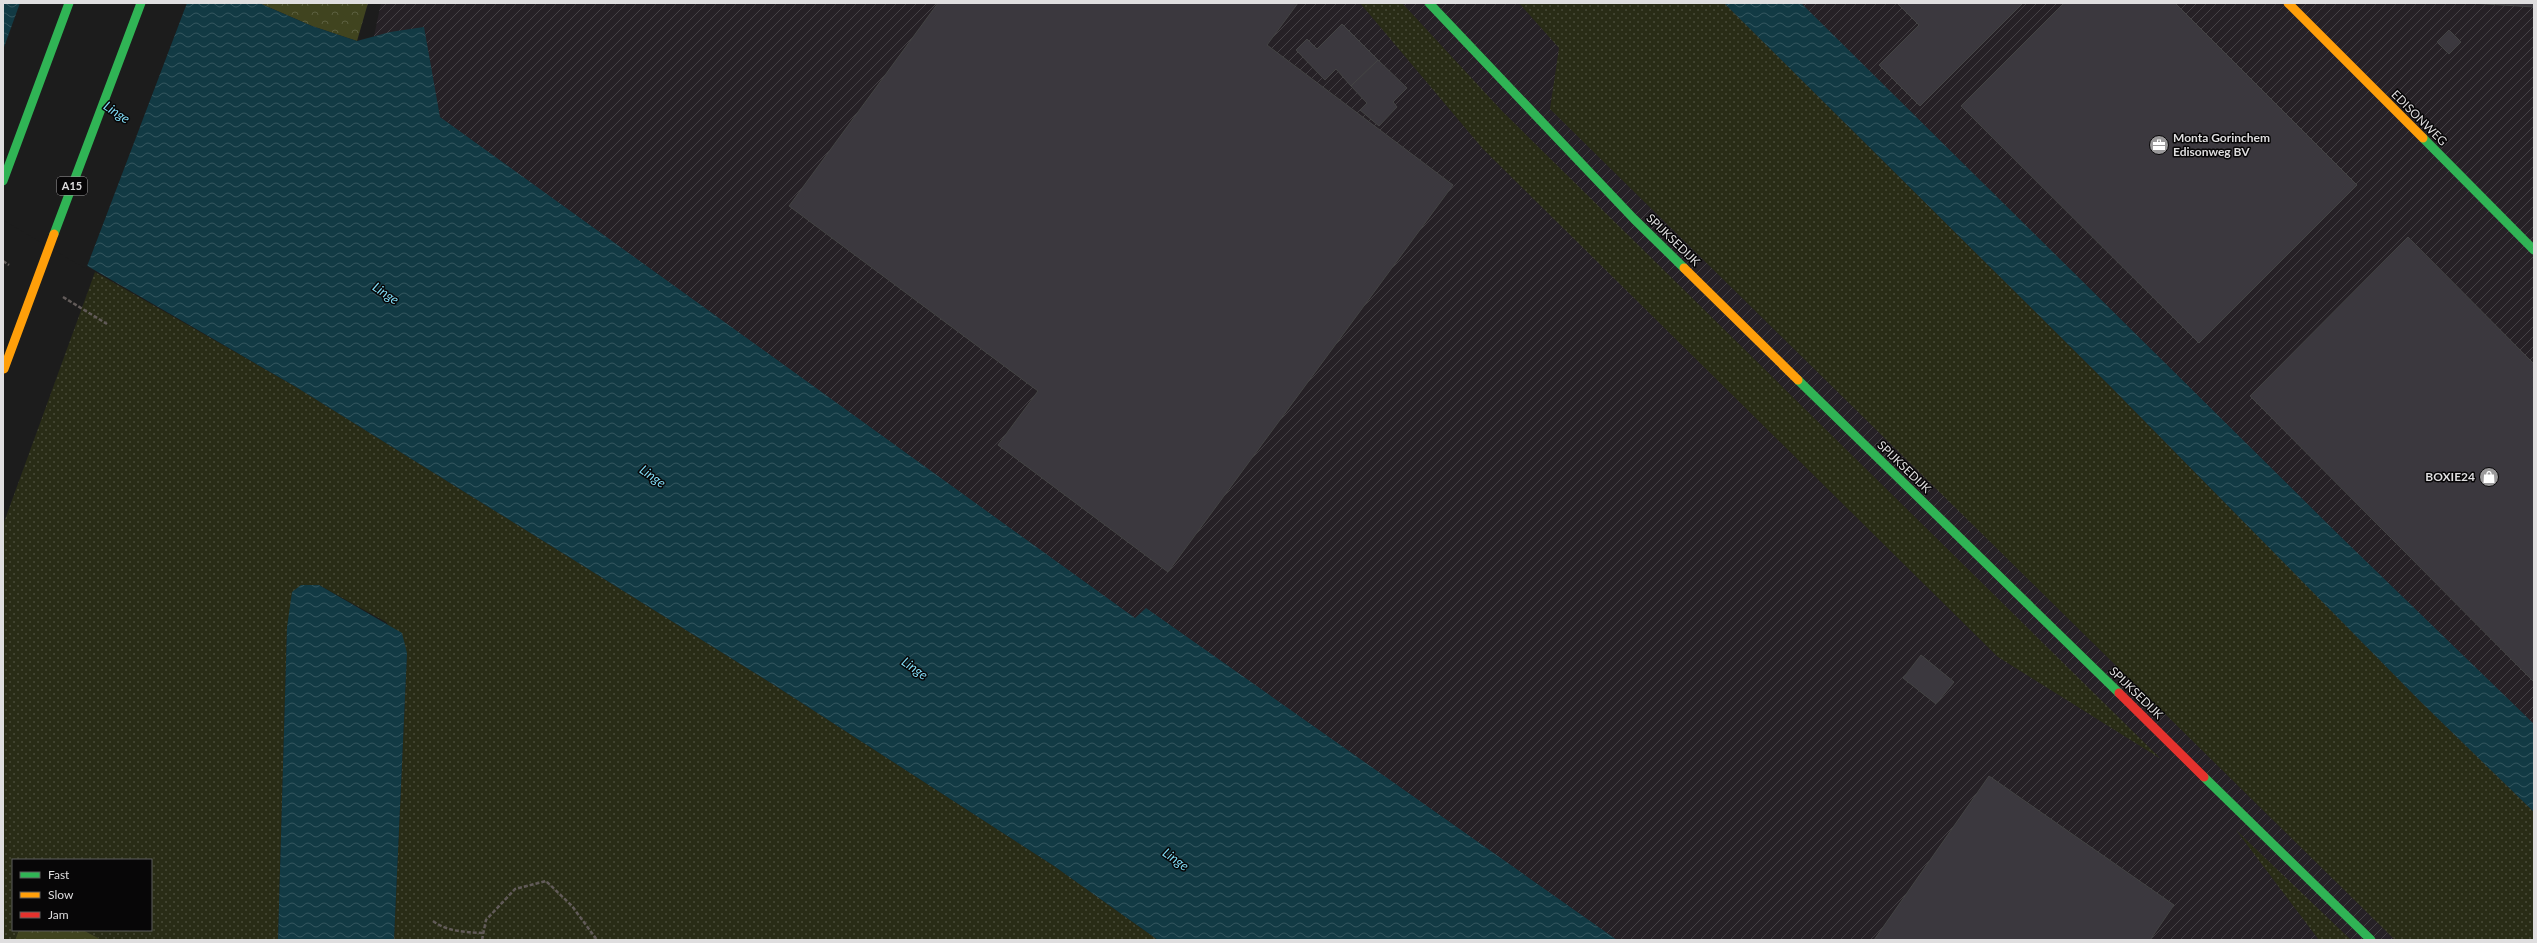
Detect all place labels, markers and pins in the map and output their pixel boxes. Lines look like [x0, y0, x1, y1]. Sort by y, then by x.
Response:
place label: Monta Gorinchem Edisonweg BV [2173, 130, 2270, 159]
office icon: Monta Gorinchem Edisonweg BV [2148, 134, 2170, 156]
shop icon: BOXIE24 [2478, 466, 2500, 488]
place label: BOXIE24 [2425, 469, 2475, 484]

